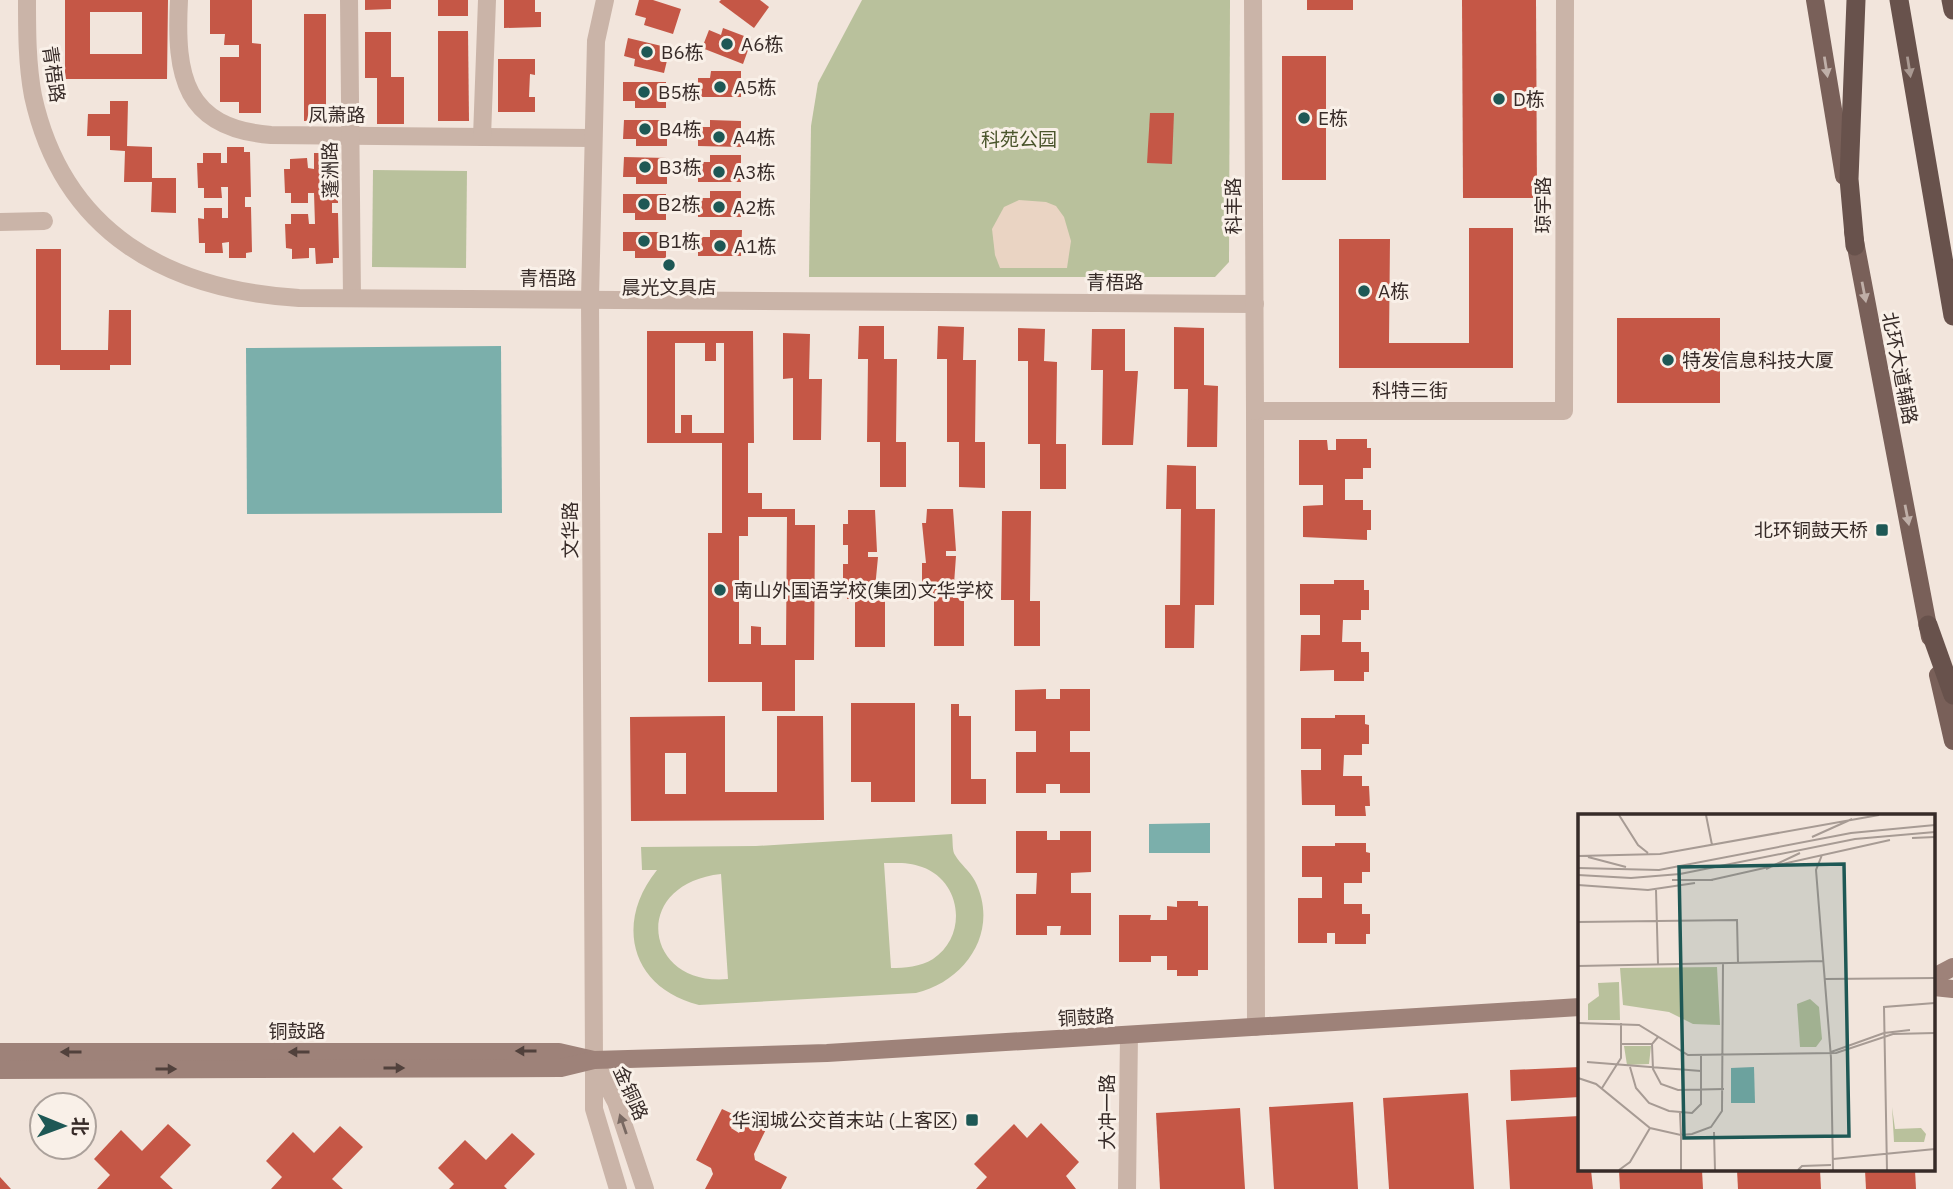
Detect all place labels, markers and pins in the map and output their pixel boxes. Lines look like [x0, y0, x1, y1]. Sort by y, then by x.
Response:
place label: A6栋 [741, 32, 784, 56]
marker: A6栋 [719, 36, 735, 52]
place label: B6栋 [661, 40, 704, 64]
marker: B6栋 [639, 44, 655, 60]
place label: A5栋 [734, 75, 777, 99]
marker: A5栋 [712, 79, 728, 95]
place label: B5栋 [658, 80, 701, 104]
marker: B5栋 [636, 84, 652, 100]
place label: D栋 [1513, 87, 1545, 111]
marker: D栋 [1491, 91, 1507, 107]
place label: E栋 [1318, 106, 1348, 130]
marker: E栋 [1296, 110, 1312, 126]
place label: B4栋 [659, 117, 702, 141]
marker: B4栋 [637, 121, 653, 137]
place label: A4栋 [733, 125, 776, 149]
marker: A4栋 [711, 129, 727, 145]
place label: B3栋 [659, 155, 702, 179]
marker: B3栋 [637, 159, 653, 175]
place label: A3栋 [733, 160, 776, 184]
marker: A3栋 [711, 164, 727, 180]
place label: B2栋 [658, 192, 701, 216]
place label: A2栋 [733, 195, 776, 219]
marker: B2栋 [636, 196, 652, 212]
marker: A2栋 [711, 199, 727, 215]
place label: B1栋 [658, 229, 701, 253]
marker: B1栋 [636, 233, 652, 249]
place label: A1栋 [734, 234, 777, 258]
marker: A1栋 [712, 238, 728, 254]
marker: 晨光文具店 [661, 257, 677, 273]
place label: 晨光文具店 [621, 275, 717, 299]
place label: A栋 [1378, 279, 1409, 303]
marker: A栋 [1356, 283, 1372, 299]
place label: 特发信息科技大厦 [1682, 348, 1834, 372]
marker: 特发信息科技大厦 [1660, 352, 1676, 368]
place label: 北环铜鼓天桥 [1754, 518, 1868, 542]
marker: 北环铜鼓天桥 [1874, 522, 1890, 538]
place label: 南山外国语学校(集团)文华学校 [734, 578, 994, 602]
marker: 南山外国语学校(集团)文华学校 [712, 582, 728, 598]
place label: 华润城公交首末站 (上客区) [732, 1108, 958, 1132]
marker: 华润城公交首末站 (上客区) [964, 1112, 980, 1128]

